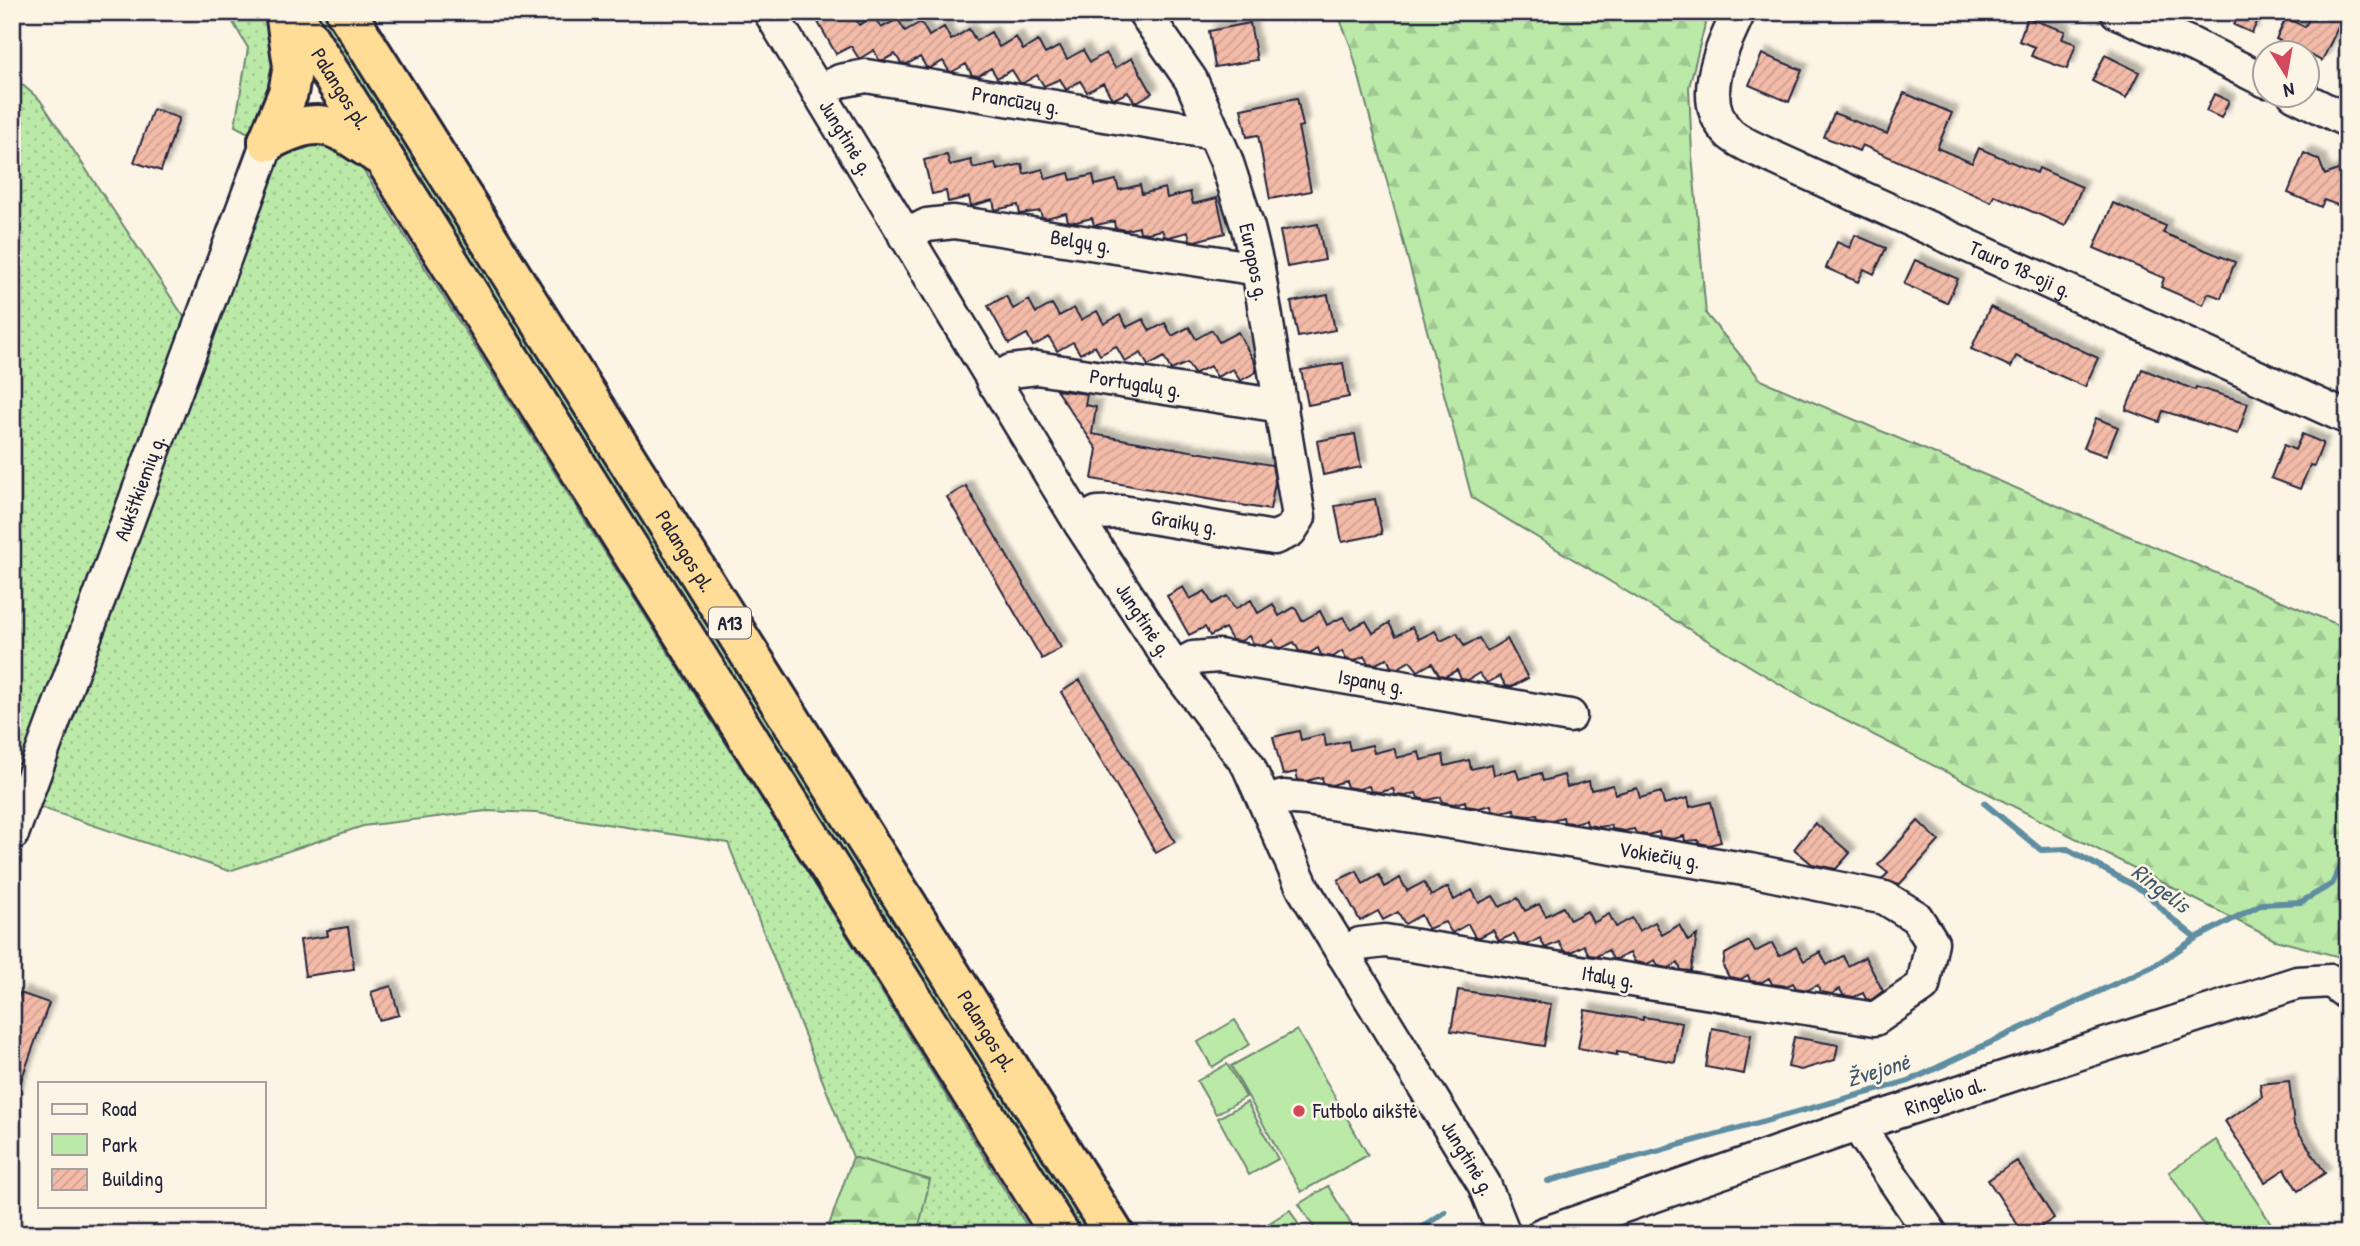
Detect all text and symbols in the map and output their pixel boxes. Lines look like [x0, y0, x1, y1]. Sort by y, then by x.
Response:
north arrow [2252, 38, 2322, 108]
street label: Palangos pl. [304, 42, 377, 135]
text: N [2282, 77, 2297, 104]
street label: Prancūzų g. [970, 79, 1062, 122]
street label: Jungtinė g. [813, 94, 881, 181]
street label: Europos g. [1232, 221, 1277, 303]
street label: Belgų g. [1048, 222, 1113, 260]
street label: Tauro 18-oji g. [1964, 233, 2077, 305]
street label: Portugalų g. [1088, 361, 1184, 404]
street label: Aukštkiemių g. [107, 431, 172, 545]
street label: Graikų g. [1149, 502, 1220, 542]
street label: Palangos pl. [649, 505, 722, 598]
street label: Jungtinė g. [1109, 577, 1179, 663]
road number: A13 [709, 608, 751, 638]
street label: Ispanų g. [1336, 662, 1407, 701]
street label: Vokiečių g. [1617, 834, 1702, 876]
water label: Ringelis [2125, 856, 2198, 922]
street label: Italų g. [1580, 958, 1637, 995]
street label: Palangos pl. [950, 985, 1024, 1078]
water label: Žvejonė [1843, 1045, 1914, 1094]
street label: Ringelio al. [1901, 1069, 1989, 1123]
legend [38, 1082, 266, 1208]
text: Road [102, 1094, 136, 1123]
place label: Futbolo aikštė [1312, 1096, 1418, 1125]
marker: Futbolo aikštė [1291, 1103, 1307, 1119]
street label: Jungtinė g. [1435, 1115, 1502, 1200]
text: Park [102, 1130, 137, 1159]
text: Building [102, 1164, 163, 1193]

